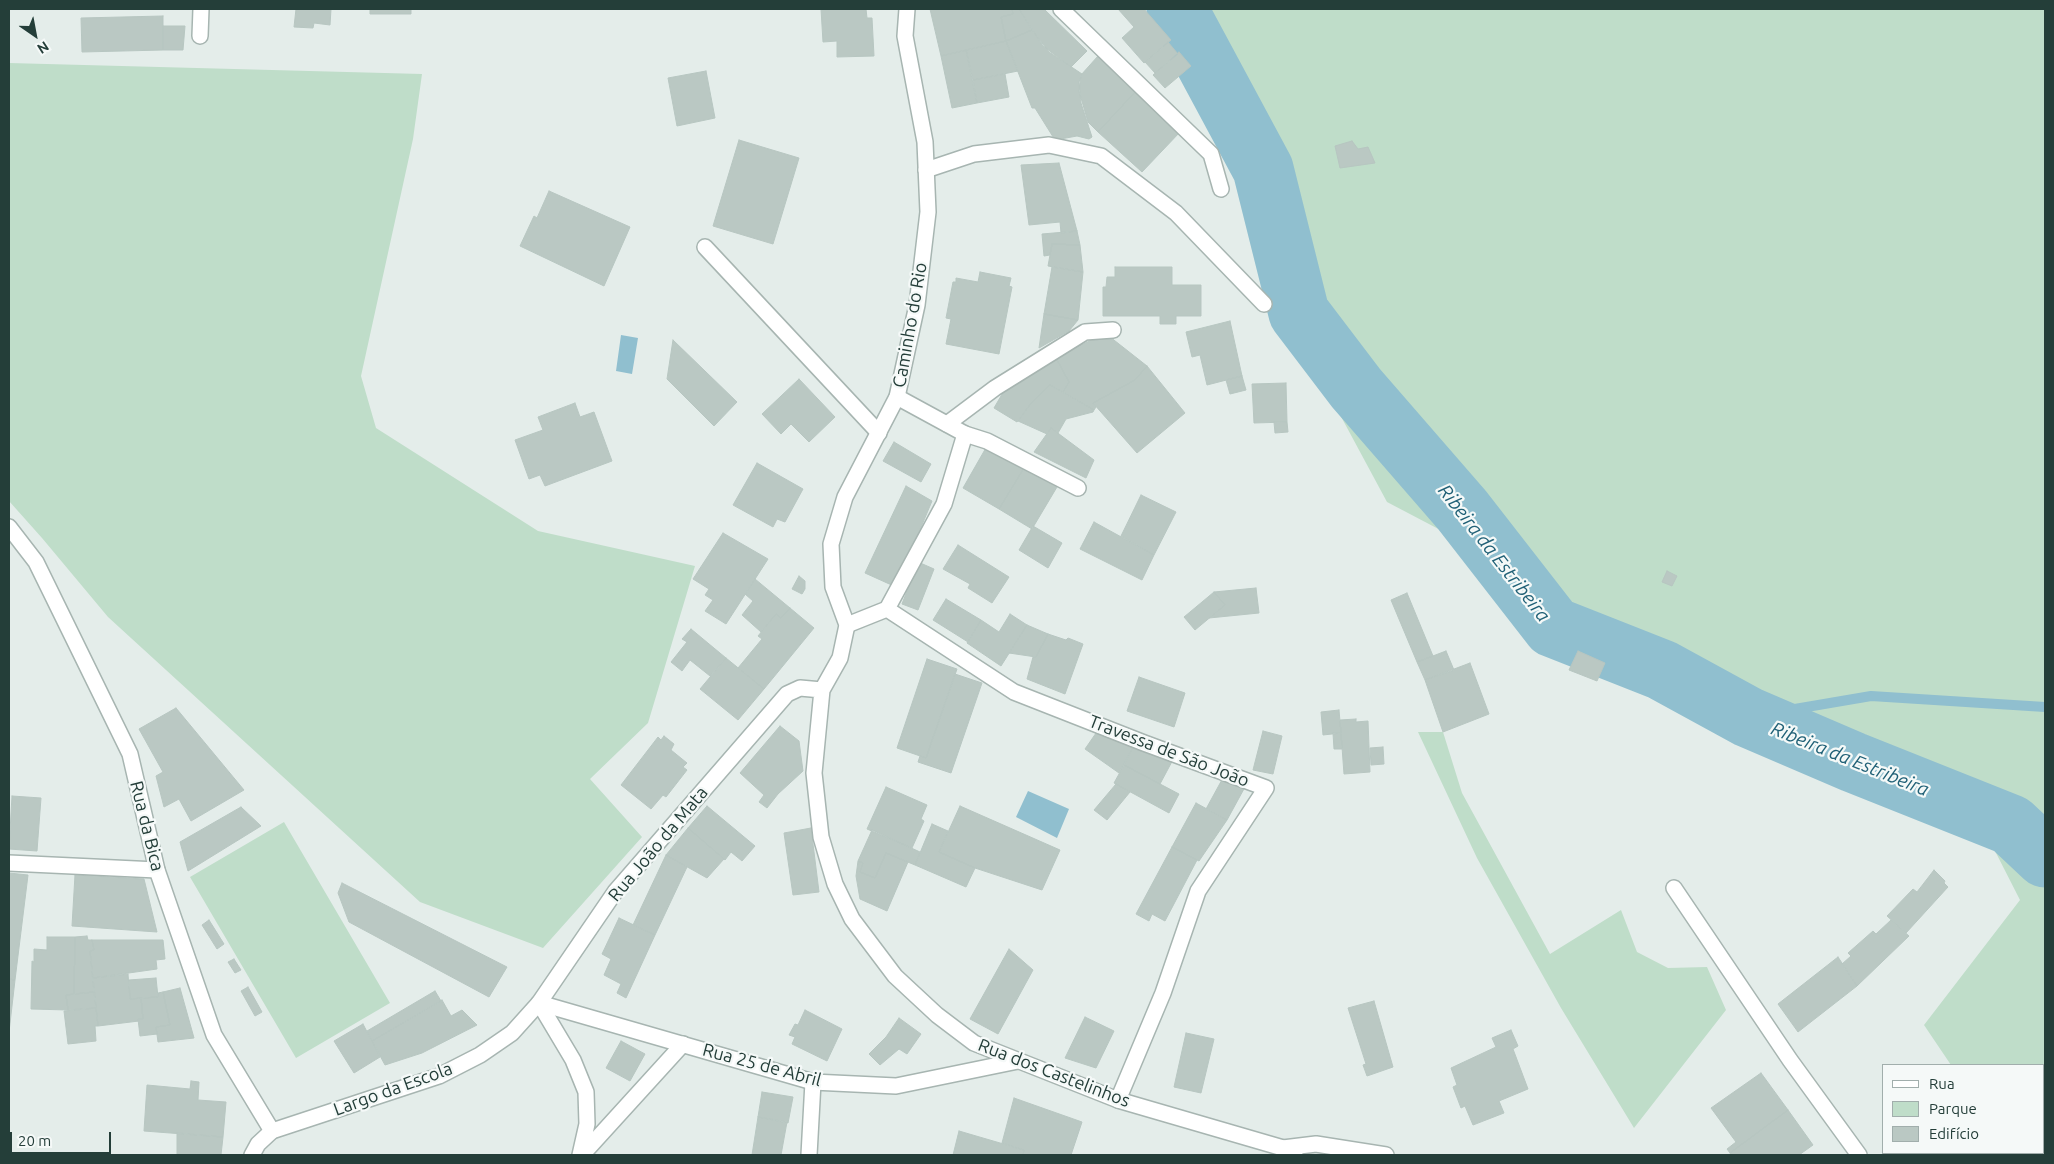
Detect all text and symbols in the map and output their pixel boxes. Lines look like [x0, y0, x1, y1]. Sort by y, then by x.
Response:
north arrow [10, 10, 60, 60]
text: N [34, 38, 52, 57]
street label: Caminho do Rio [888, 261, 932, 389]
water label: Ribeira da Estribeira [1433, 480, 1555, 626]
street label: Travessa de São João [1086, 710, 1252, 792]
water label: Ribeira da Estribeira [1768, 717, 1932, 801]
street label: Rua da Bica [125, 779, 169, 873]
street label: Rua João da Mata [604, 782, 712, 906]
street label: Rua dos Castelinhos [975, 1034, 1133, 1112]
street label: Rua 25 de Abril [700, 1039, 824, 1091]
street label: Largo da Escola [331, 1057, 455, 1121]
legend [1882, 1064, 2044, 1154]
text: Rua [1929, 1075, 1955, 1092]
text: Parque [1929, 1100, 1977, 1117]
scale bar [12, 1122, 114, 1154]
text: Edifício [1929, 1125, 1979, 1142]
text: 20 m [18, 1132, 51, 1149]

